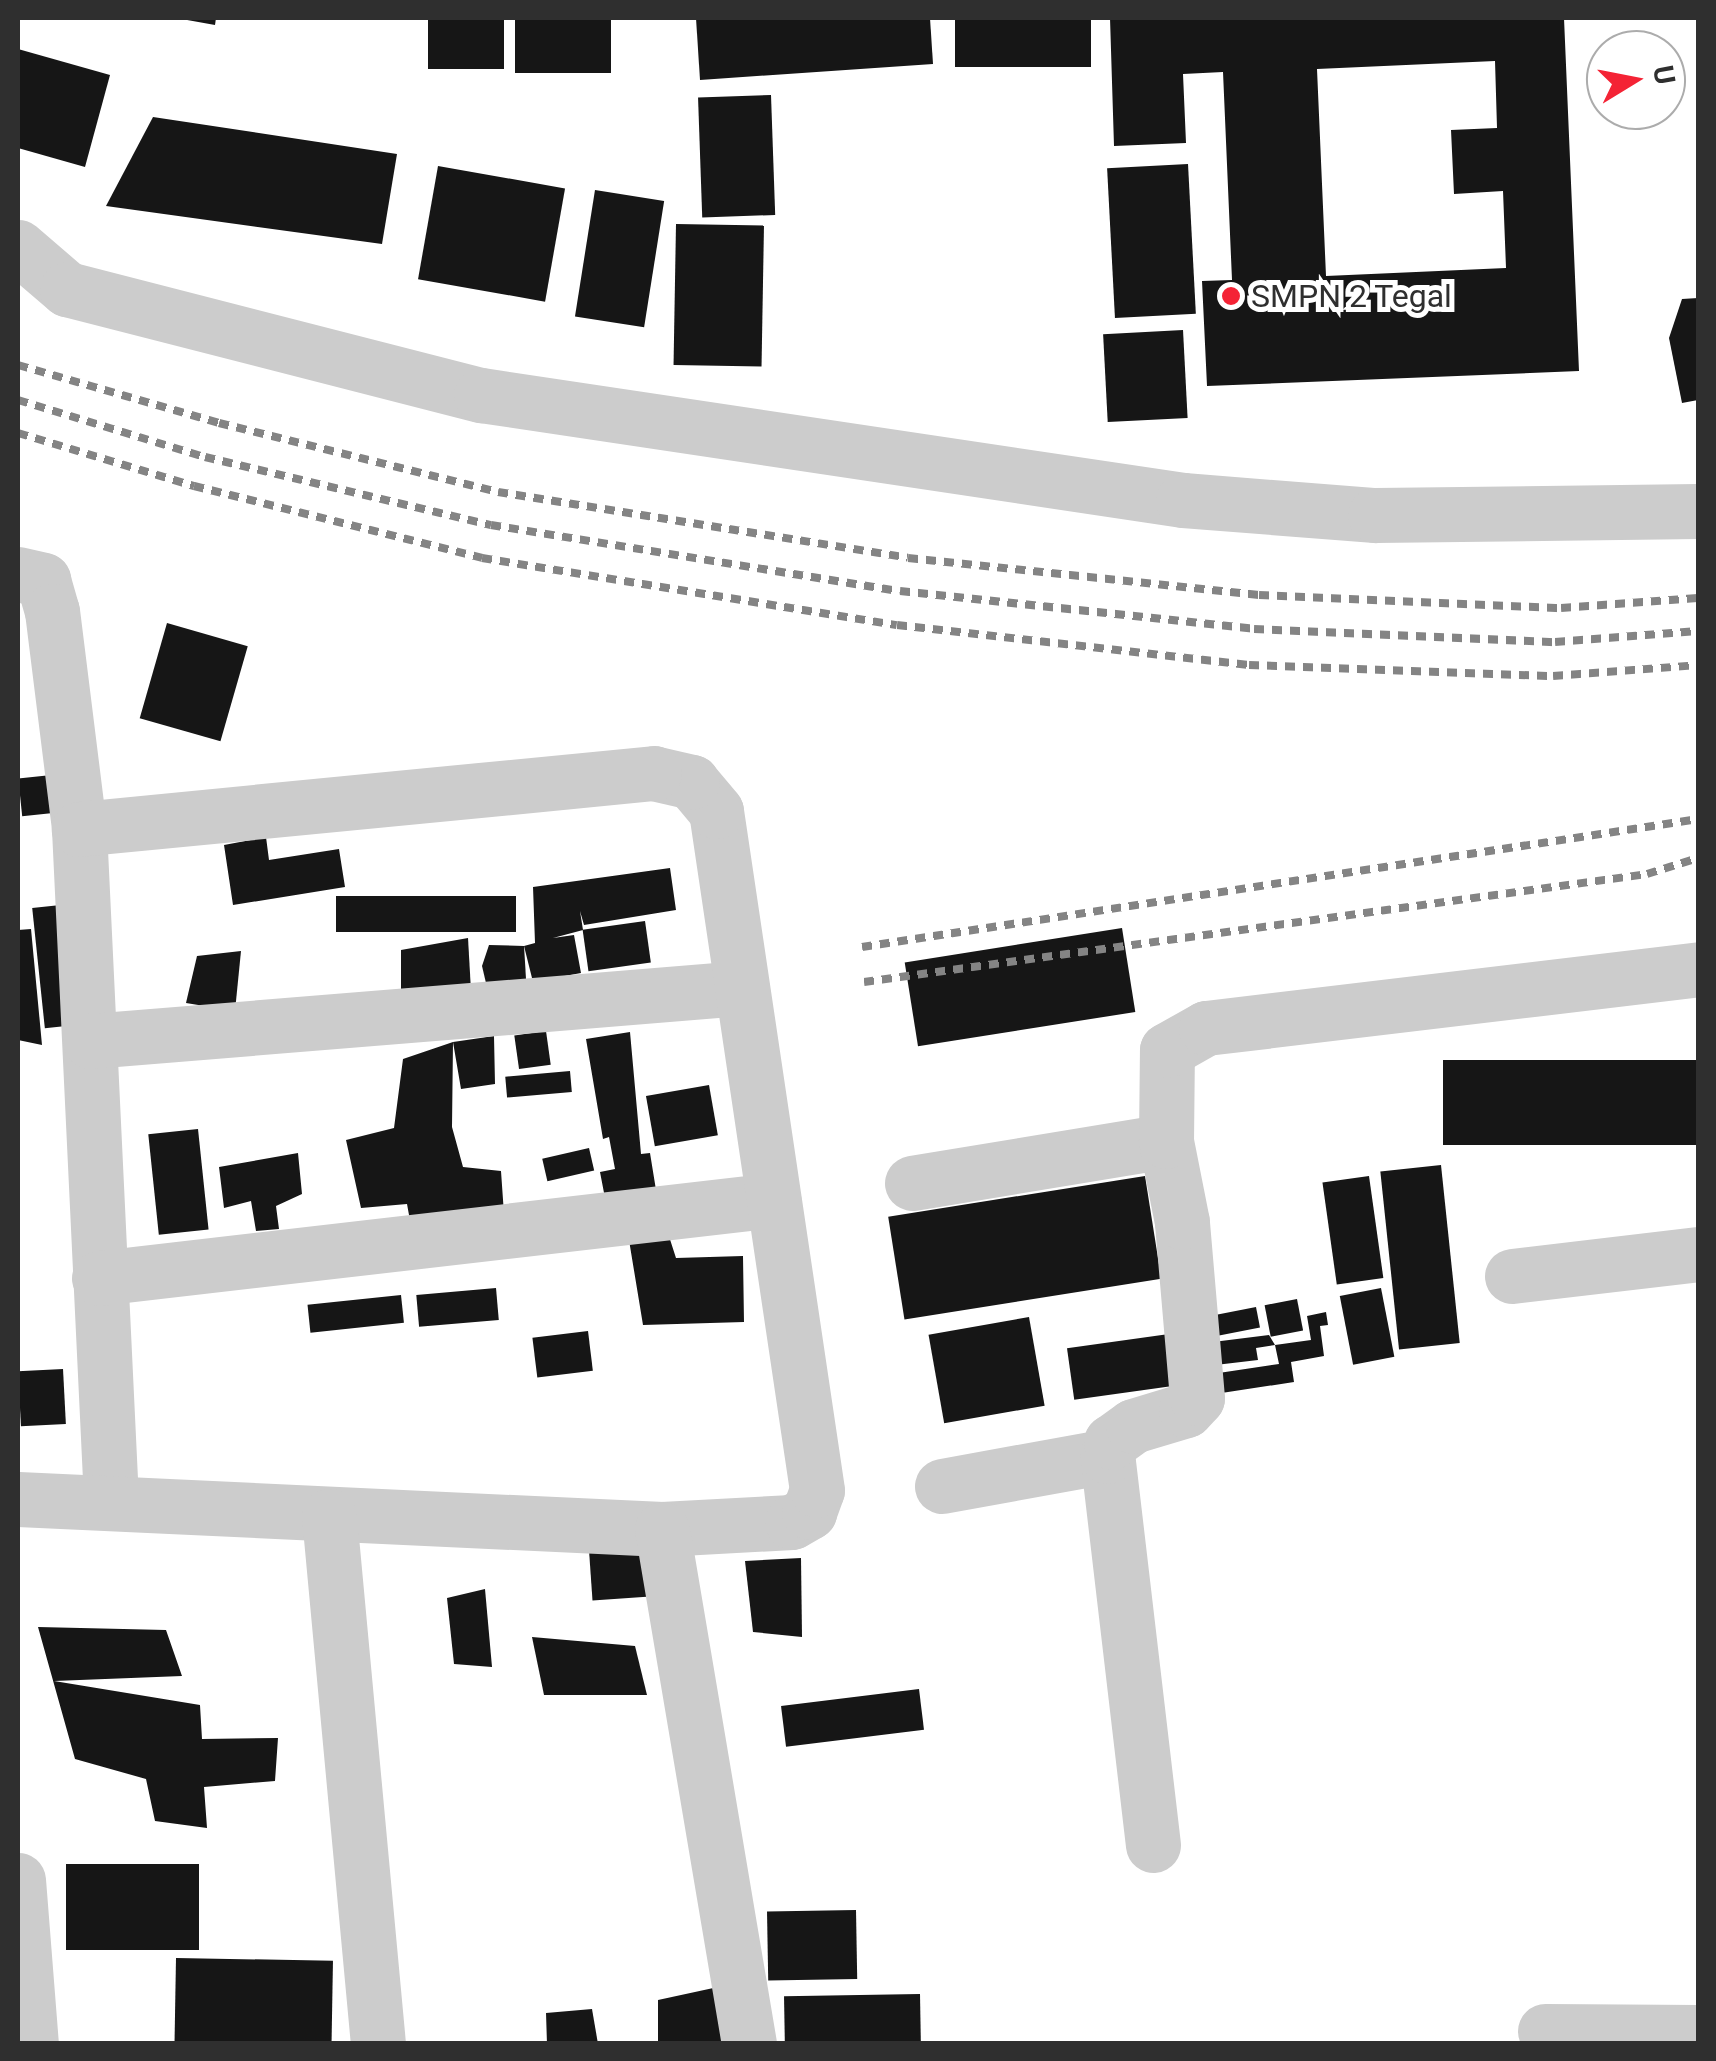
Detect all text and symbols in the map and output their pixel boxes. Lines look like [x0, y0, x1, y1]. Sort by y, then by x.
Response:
north arrow [1586, 30, 1686, 130]
text: U [1646, 63, 1682, 87]
place label: SMPN 2 Tegal [1251, 277, 1452, 315]
marker: SMPN 2 Tegal [1220, 285, 1242, 307]

